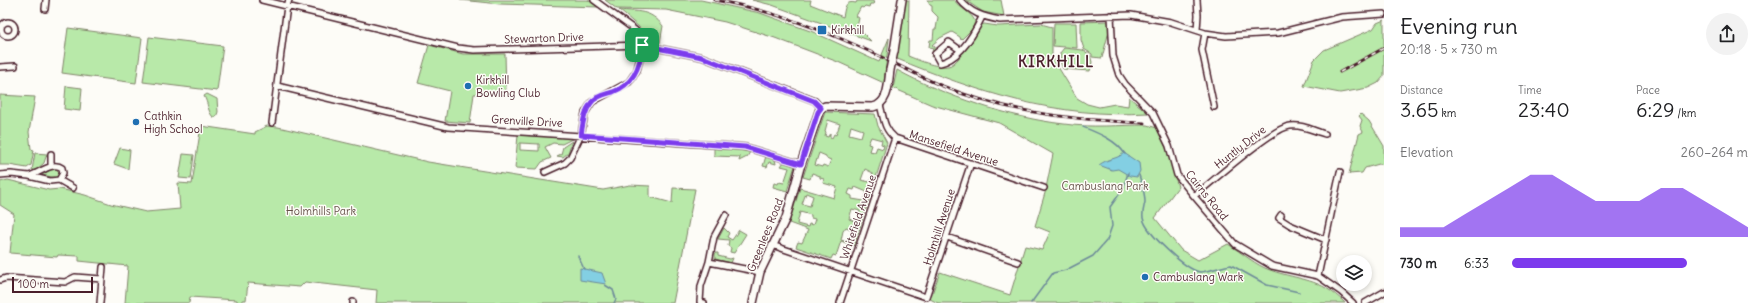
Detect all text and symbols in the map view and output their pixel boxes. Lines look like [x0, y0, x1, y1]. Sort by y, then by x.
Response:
text: Evening run [1400, 12, 1518, 40]
button: share [1706, 13, 1748, 55]
place label: Kirkhill [831, 23, 864, 37]
marker: Kirkhill [816, 24, 828, 36]
pin [625, 28, 659, 62]
street label: Stewarton Drive [504, 30, 584, 46]
icon: arrive [631, 34, 653, 56]
text: 20:18 · 5 × 730 m [1400, 41, 1497, 58]
district label: KIRKHILL [1018, 52, 1094, 71]
place label: Kirkhill Bowling Club [476, 73, 540, 100]
marker: Kirkhill Bowling Club [463, 81, 473, 91]
text: Distance [1400, 83, 1443, 97]
text: Time [1518, 83, 1542, 97]
text: Pace [1636, 83, 1660, 97]
text: 3.65 [1400, 97, 1439, 122]
text: 23:40 [1518, 97, 1570, 122]
text: 6:29 [1636, 97, 1675, 122]
text: km [1439, 106, 1456, 120]
text: /km [1675, 106, 1696, 120]
place label: Cathkin High School [144, 109, 202, 136]
street label: Grenville Drive [491, 112, 563, 130]
marker: Cathkin High School [131, 117, 141, 127]
street label: Huntly Drive [1211, 122, 1269, 171]
street label: Mansefield Avenue [908, 127, 1000, 169]
text: Elevation [1400, 144, 1453, 161]
text: 260–264 m [1681, 144, 1748, 161]
street label: Cairns Road [1183, 167, 1232, 223]
street label: Whitefield Avenue [837, 173, 879, 261]
park label: Cambuslang Park [1061, 179, 1149, 193]
street label: Holmhill Avenue [920, 187, 958, 267]
street label: Greenlees Road [744, 196, 786, 274]
park label: Holmhills Park [286, 204, 357, 218]
map controls [1336, 255, 1372, 291]
button: layers [1336, 255, 1372, 291]
text: 730 m [1400, 255, 1437, 272]
text: 6:33 [1464, 255, 1489, 272]
place label: Cambuslang Wark [1153, 270, 1244, 284]
marker: Cambuslang Wark [1140, 272, 1150, 282]
scale bar [12, 275, 93, 294]
text: 100 m [18, 277, 49, 291]

